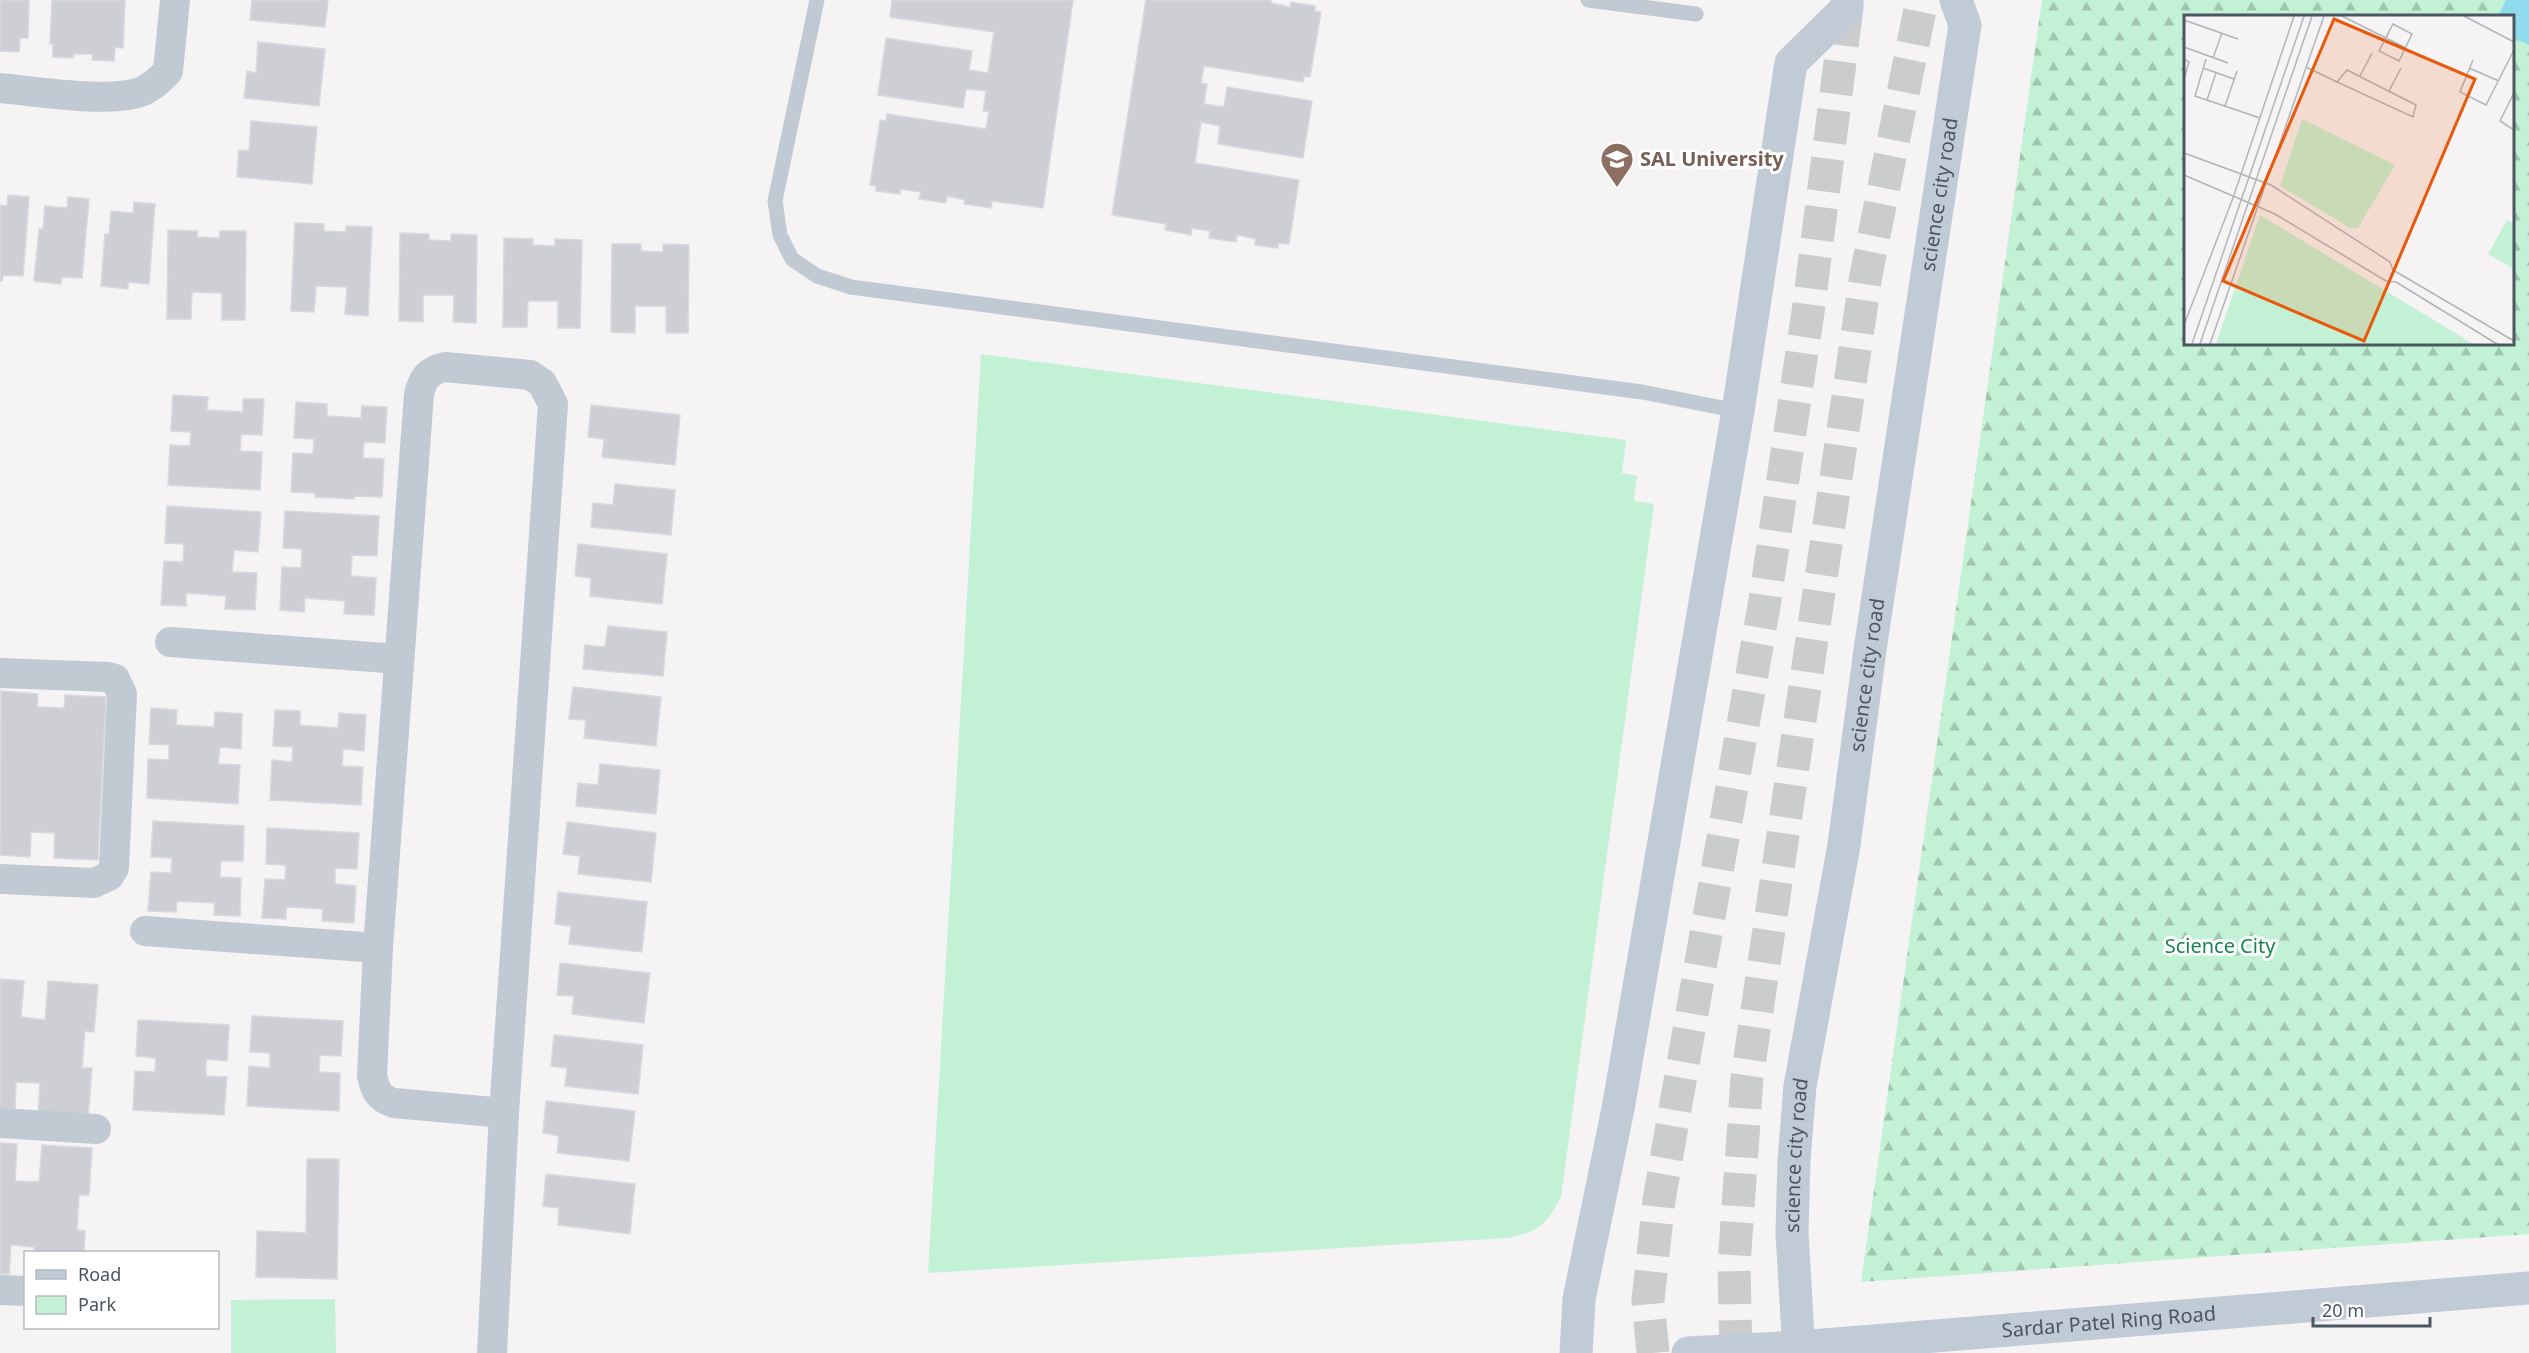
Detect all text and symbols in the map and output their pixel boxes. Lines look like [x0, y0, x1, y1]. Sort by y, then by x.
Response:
inset map [2184, 15, 2514, 345]
street label: science city road [1914, 116, 1964, 273]
school or university icon: SAL University [1599, 141, 1635, 188]
place label: SAL University [1640, 145, 1784, 172]
street label: science city road [1843, 596, 1891, 754]
park label: Science City [2165, 932, 2276, 959]
street label: science city road [1778, 1076, 1814, 1233]
legend [24, 1251, 219, 1329]
text: Road [78, 1262, 121, 1286]
scale bar [2313, 1290, 2430, 1328]
text: Park [78, 1292, 116, 1316]
text: 20 m [2322, 1298, 2364, 1322]
street label: Sardar Patel Ring Road [2001, 1299, 2217, 1344]

